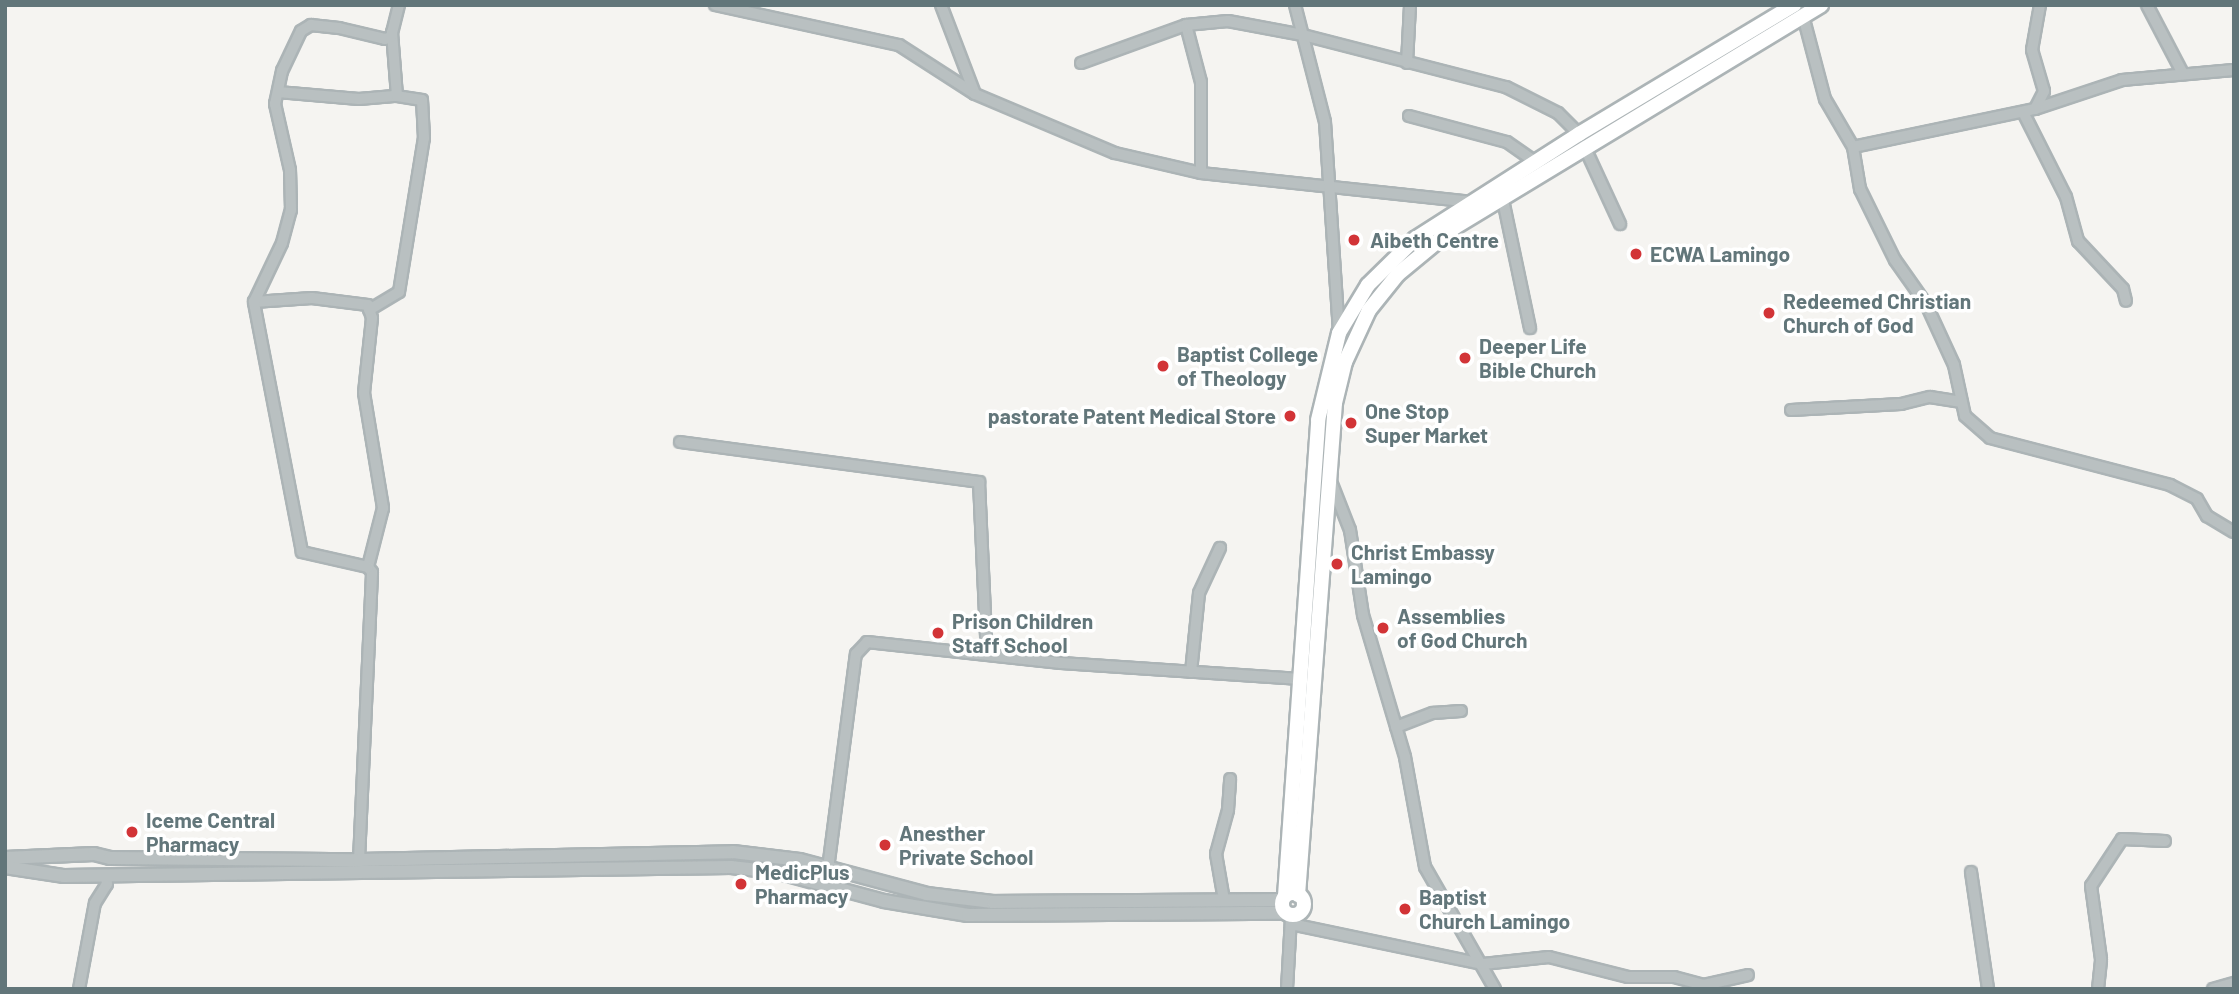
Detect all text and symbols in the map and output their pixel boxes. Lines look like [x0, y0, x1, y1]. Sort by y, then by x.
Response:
place label: Aibeth Centre [1370, 227, 1499, 253]
marker: Aibeth Centre [1344, 230, 1364, 250]
place label: ECWA Lamingo [1650, 241, 1790, 267]
marker: ECWA Lamingo [1628, 246, 1644, 262]
place label: Redeemed Christian Church of God [1783, 288, 1971, 338]
marker: Redeemed Christian Church of God [1761, 305, 1777, 321]
place label: Deeper Life Bible Church [1479, 333, 1596, 383]
place label: Baptist College of Theology [1177, 341, 1318, 391]
marker: Deeper Life Bible Church [1457, 350, 1473, 366]
marker: Baptist College of Theology [1155, 358, 1171, 374]
place label: One Stop Super Market [1365, 398, 1488, 448]
place label: pastorate Patent Medical Store [988, 403, 1276, 429]
marker: pastorate Patent Medical Store [1282, 408, 1298, 424]
marker: One Stop Super Market [1343, 415, 1359, 431]
place label: Christ Embassy Lamingo [1351, 539, 1495, 589]
marker: Christ Embassy Lamingo [1329, 556, 1345, 572]
place label: Assemblies of God Church [1397, 603, 1528, 653]
place label: Prison Children Staff School [952, 608, 1093, 658]
marker: Assemblies of God Church [1375, 620, 1391, 636]
marker: Prison Children Staff School [930, 625, 946, 641]
place label: Iceme Central Pharmacy [146, 807, 275, 857]
place label: Anesther Private School [899, 820, 1033, 870]
marker: Iceme Central Pharmacy [124, 824, 140, 840]
marker: Anesther Private School [877, 837, 893, 853]
place label: MedicPlus Pharmacy [755, 859, 850, 909]
marker: MedicPlus Pharmacy [733, 876, 749, 892]
place label: Baptist Church Lamingo [1419, 884, 1570, 934]
marker: Baptist Church Lamingo [1397, 901, 1413, 917]

